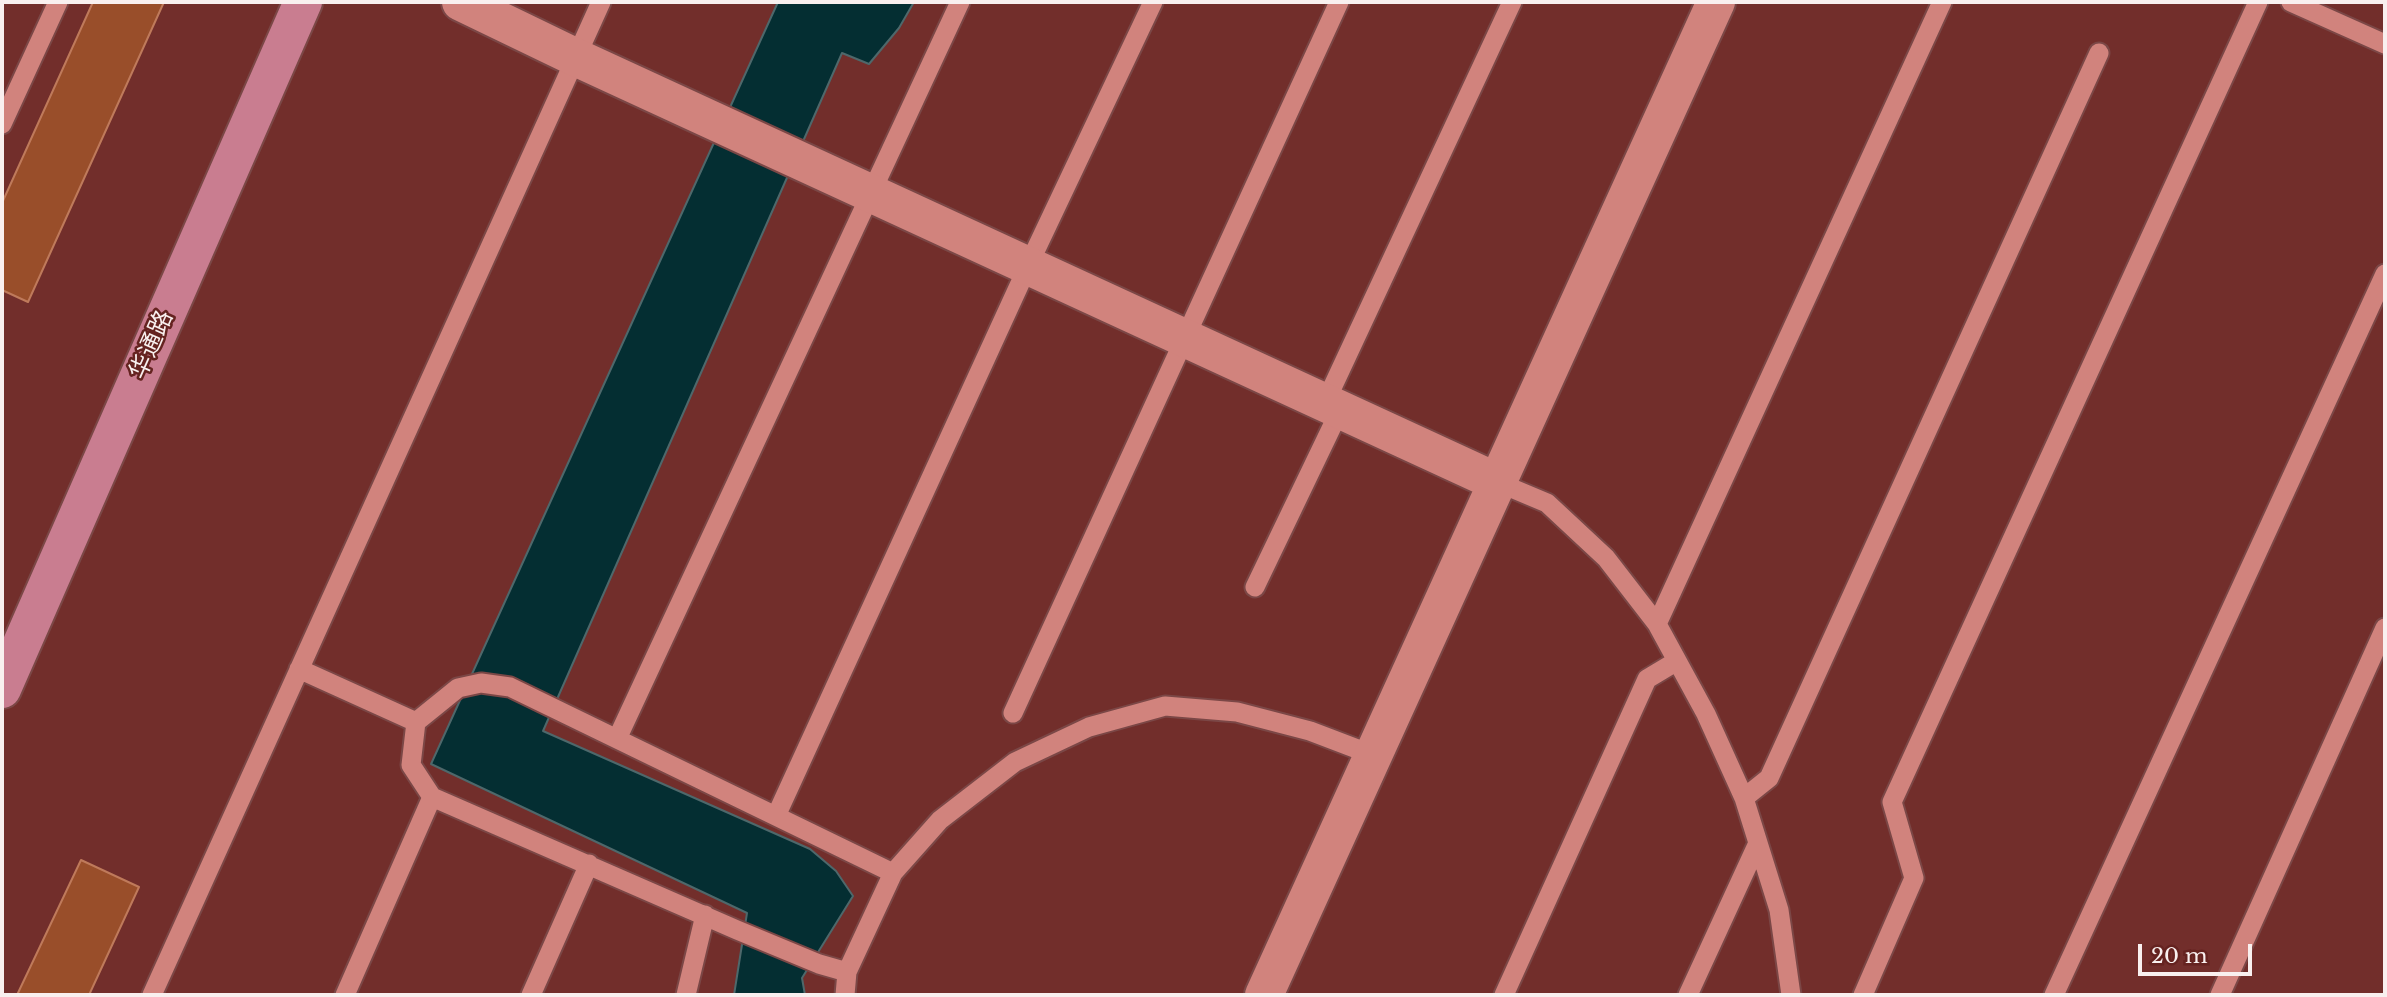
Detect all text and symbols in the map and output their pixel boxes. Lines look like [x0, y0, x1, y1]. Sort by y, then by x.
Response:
street label: 华通路 [124, 306, 180, 384]
scale bar [2142, 930, 2256, 974]
text: 20 m [2151, 943, 2208, 969]

